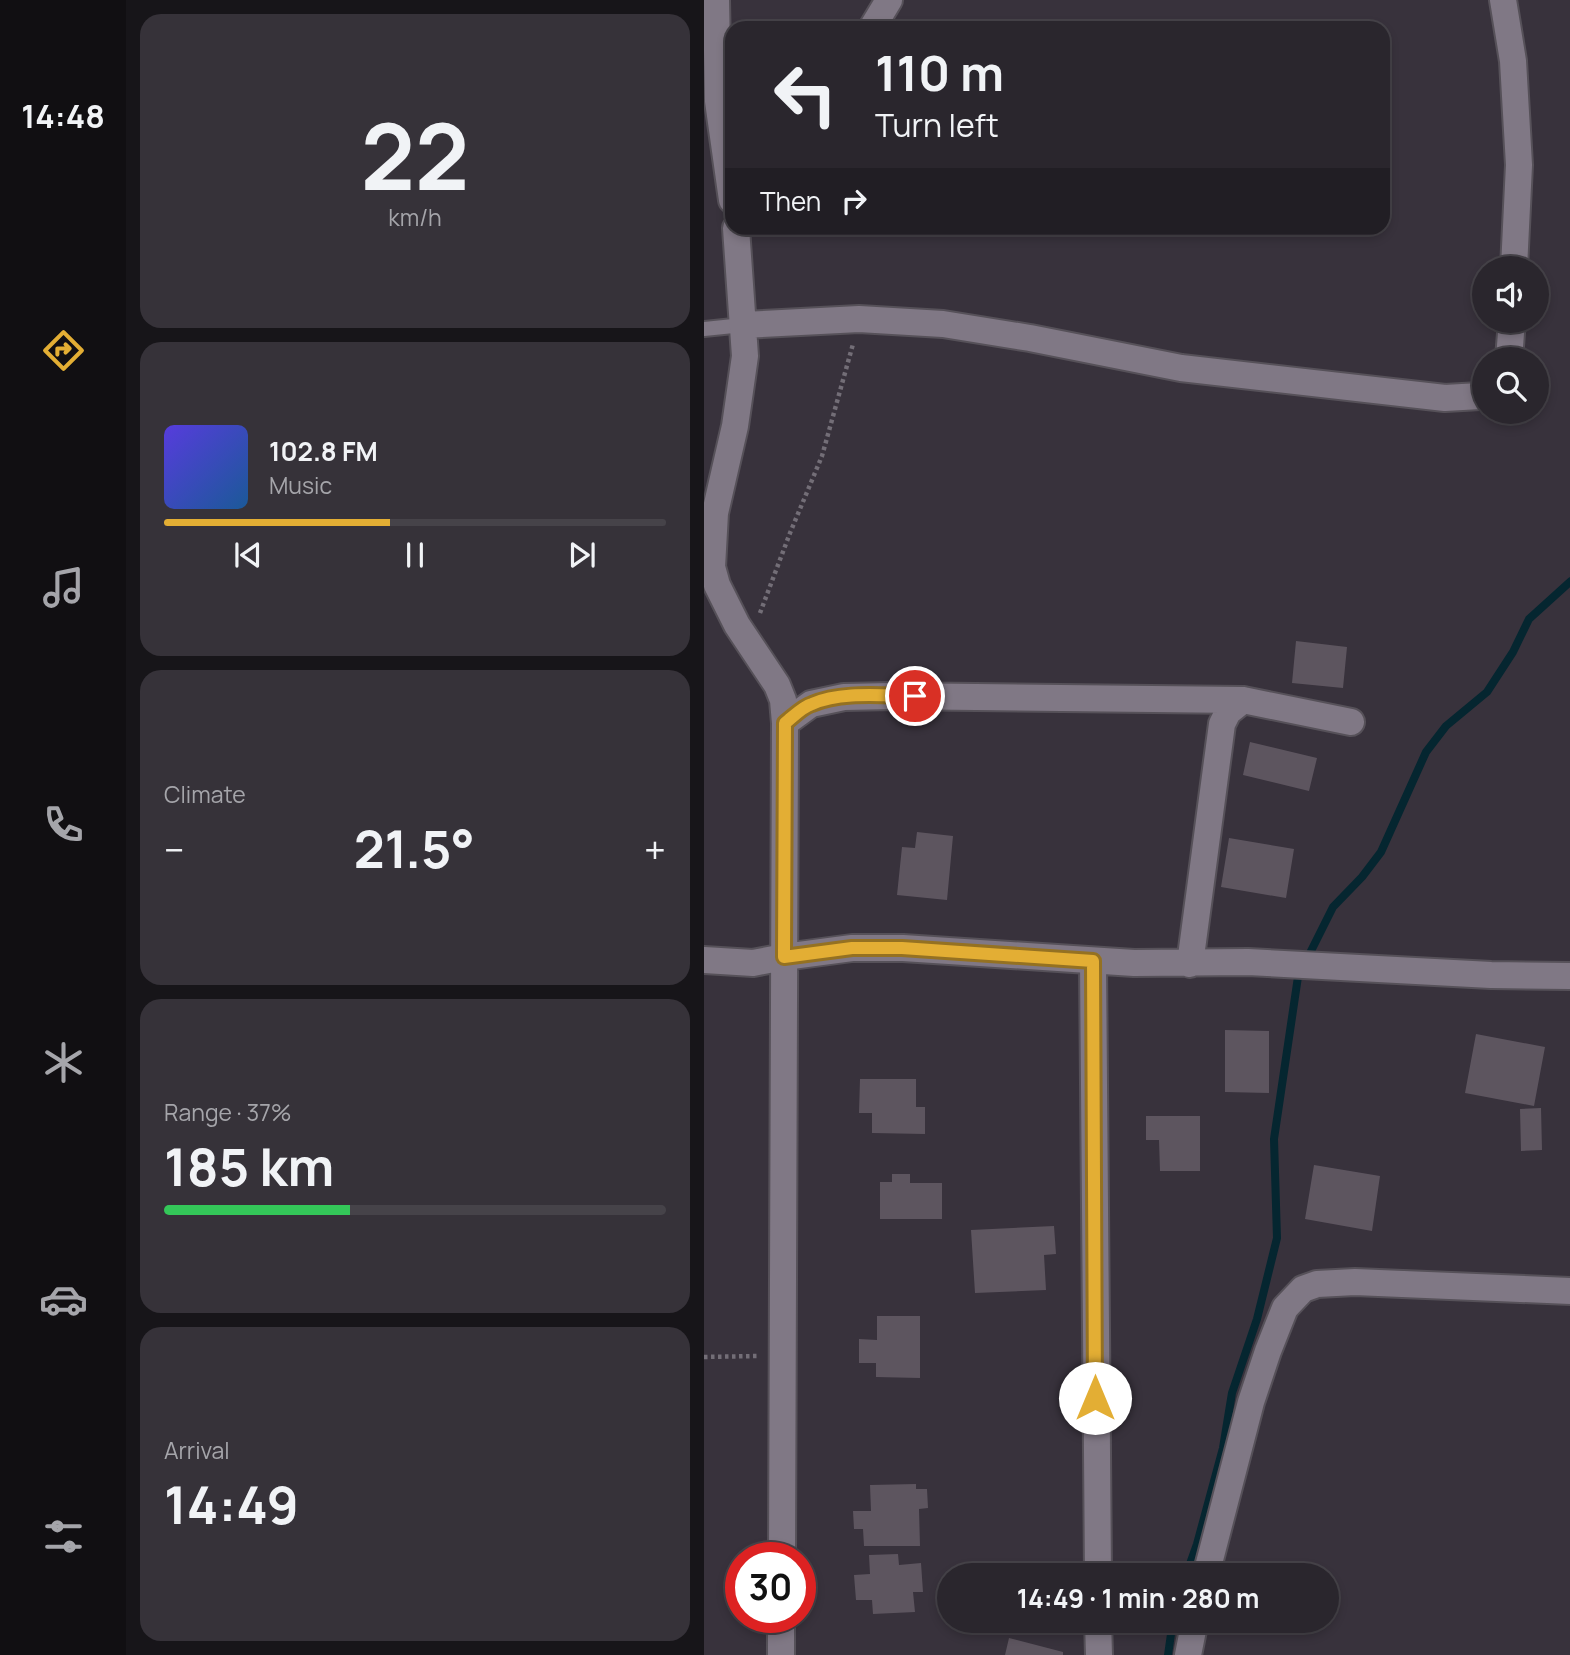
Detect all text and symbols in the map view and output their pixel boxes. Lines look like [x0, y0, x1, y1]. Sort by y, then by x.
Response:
text: 110 m [875, 39, 1004, 106]
icon: left [760, 49, 851, 140]
text: 22 [361, 93, 469, 217]
text: 14:48 [21, 94, 105, 138]
text: Turn left [875, 103, 999, 147]
icon: right [835, 182, 873, 220]
text: Then [760, 183, 821, 219]
text: km/h [388, 201, 442, 233]
map controls [1472, 256, 1549, 424]
button: sound [1472, 256, 1549, 333]
icon: directions [39, 326, 88, 375]
button: search [1472, 347, 1549, 424]
text: 102.8 FM [269, 433, 378, 469]
text: Music [269, 469, 332, 501]
icon: previous [229, 536, 267, 574]
icon: pause [396, 536, 434, 574]
icon: next [563, 536, 601, 574]
icon: music [39, 563, 88, 612]
pin [885, 666, 945, 726]
icon: arrive [896, 677, 934, 715]
text: Climate [164, 778, 246, 810]
icon: phone [39, 800, 88, 849]
text: 21.5° [354, 813, 475, 884]
text: − [164, 823, 185, 875]
text: + [644, 823, 666, 875]
icon: climate [39, 1038, 88, 1087]
text: Range · 37% [164, 1096, 291, 1128]
text: 185 km [164, 1131, 334, 1202]
icon: car [39, 1275, 88, 1324]
position arrow [1058, 1361, 1132, 1435]
text: Arrival [164, 1434, 230, 1466]
text: 14:49 [164, 1469, 299, 1540]
icon: filters [39, 1512, 88, 1561]
speed limit sign: 30 [725, 1542, 816, 1633]
text: 14:49 · 1 min · 280 m [1017, 1580, 1259, 1616]

